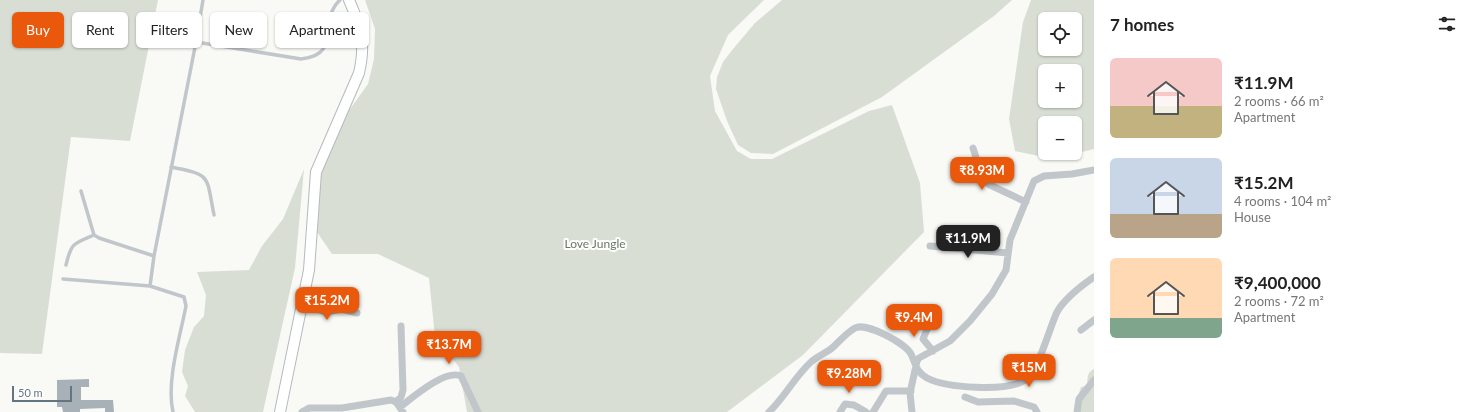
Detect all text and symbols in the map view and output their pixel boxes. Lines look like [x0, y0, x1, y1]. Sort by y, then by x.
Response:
chip: Buy [12, 12, 64, 48]
chip: Rent [72, 12, 128, 48]
chip: Filters [136, 12, 202, 48]
chip: New [210, 12, 267, 48]
chip: Apartment [275, 12, 369, 48]
map controls [1038, 12, 1082, 160]
button: locate [1038, 12, 1082, 56]
icon: filters [1436, 13, 1458, 35]
text: 7 homes [1110, 14, 1174, 35]
button: + [1038, 64, 1082, 108]
text: ₹11.9M [1234, 72, 1294, 93]
icon: home [1142, 74, 1190, 122]
text: 2 rooms · 66 m² [1234, 93, 1324, 109]
text: Apartment [1234, 109, 1295, 125]
button: − [1038, 116, 1082, 160]
pin: ₹8.93M [949, 157, 1015, 191]
text: ₹8.93M [959, 162, 1005, 178]
text: ₹15.2M [1234, 172, 1294, 193]
icon: home [1142, 174, 1190, 222]
text: 4 rooms · 104 m² [1234, 193, 1331, 209]
text: House [1234, 209, 1271, 225]
pin: ₹11.9M [935, 225, 1001, 259]
text: ₹11.9M [945, 230, 991, 246]
park label: Love Jungle [564, 236, 626, 251]
text: ₹9,400,000 [1234, 272, 1321, 293]
icon: home [1142, 274, 1190, 322]
pin: ₹15.2M [294, 287, 360, 321]
text: ₹15.2M [304, 292, 350, 308]
text: 2 rooms · 72 m² [1234, 293, 1324, 309]
pin: ₹9.4M [886, 304, 942, 338]
text: ₹9.4M [895, 309, 933, 325]
text: Apartment [1234, 309, 1295, 325]
pin: ₹13.7M [416, 331, 482, 365]
text: ₹13.7M [426, 336, 472, 352]
pin: ₹15M [1005, 354, 1053, 388]
text: ₹15M [1012, 359, 1046, 375]
pin: ₹9.28M [816, 360, 882, 394]
text: ₹9.28M [826, 365, 872, 381]
scale bar [12, 384, 72, 403]
text: 50 m [18, 386, 43, 399]

